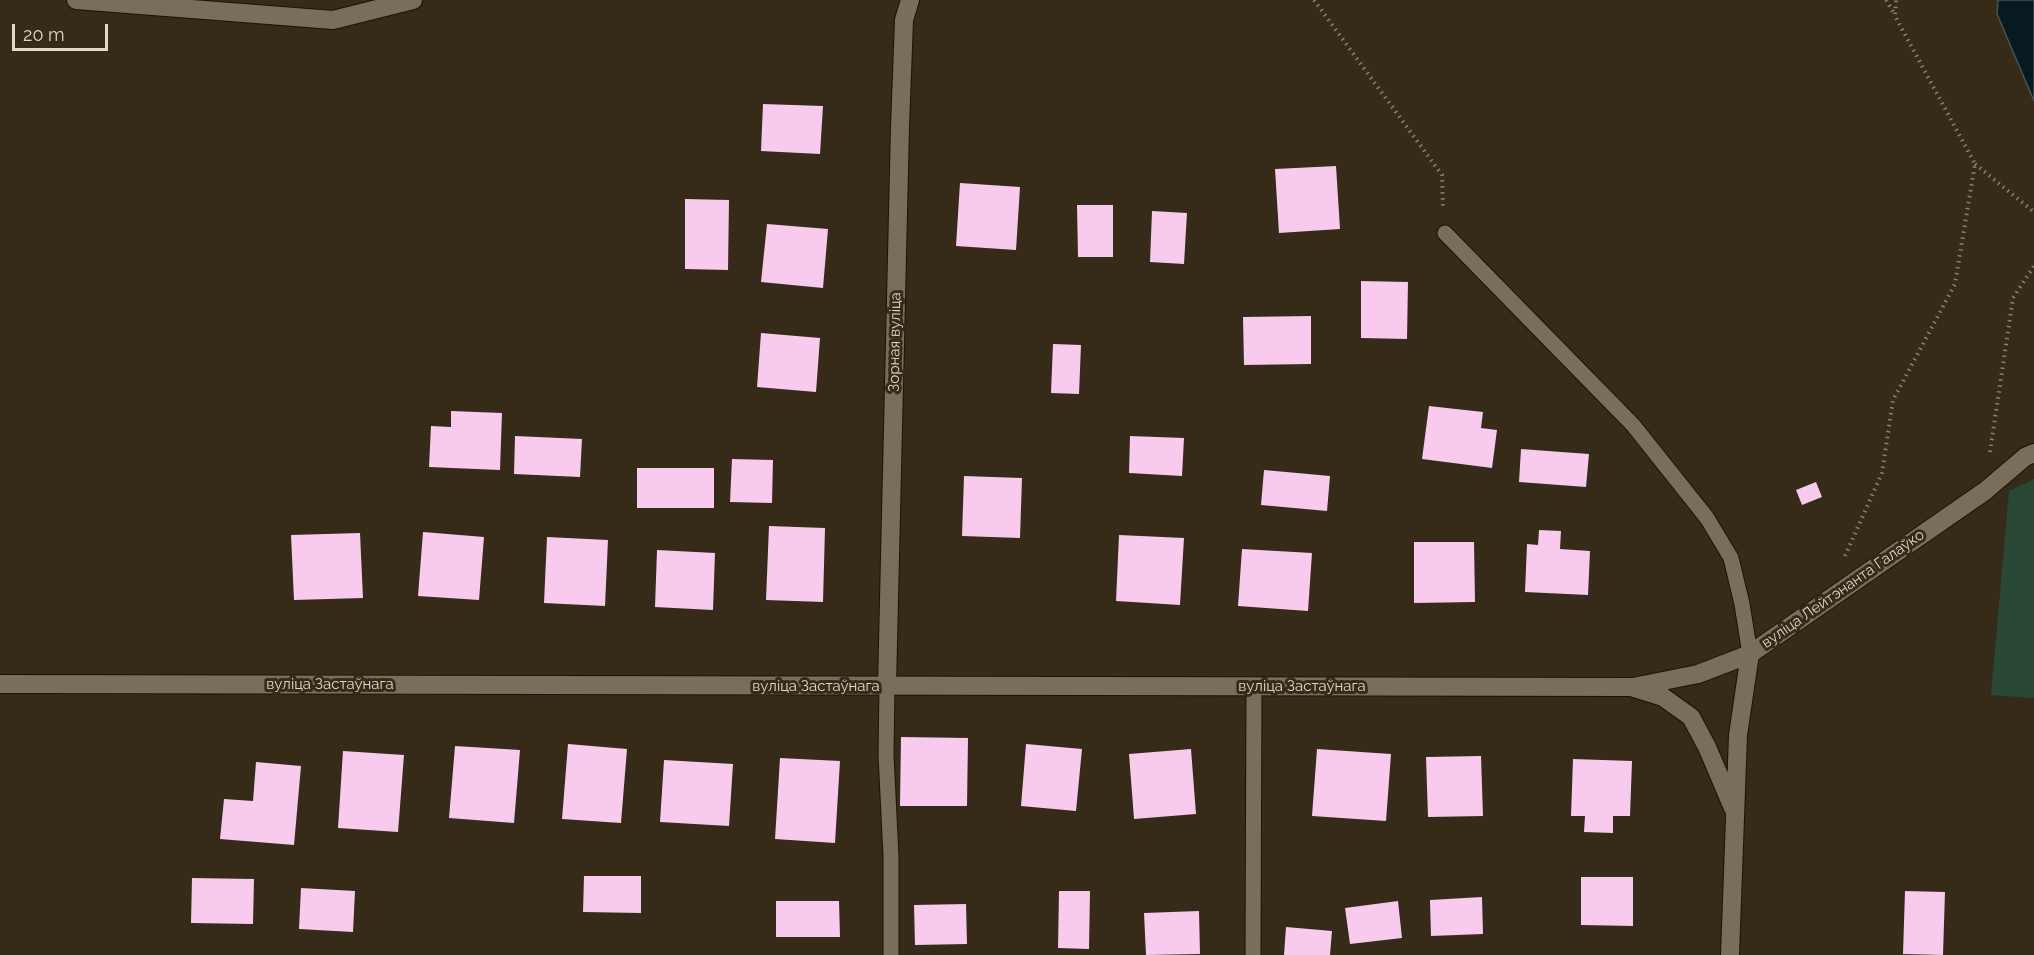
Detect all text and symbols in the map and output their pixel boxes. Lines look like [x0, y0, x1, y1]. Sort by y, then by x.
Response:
scale bar [15, 12, 111, 50]
text: 20 m [23, 24, 65, 45]
street label: Зорная вуліца [885, 292, 905, 392]
street label: вуліца Лейтэнанта Галаўко [1758, 526, 1928, 652]
street label: вуліца Застаўнага [266, 675, 394, 693]
street label: вуліца Застаўнага [752, 677, 880, 695]
street label: вуліца Застаўнага [1238, 677, 1366, 695]

